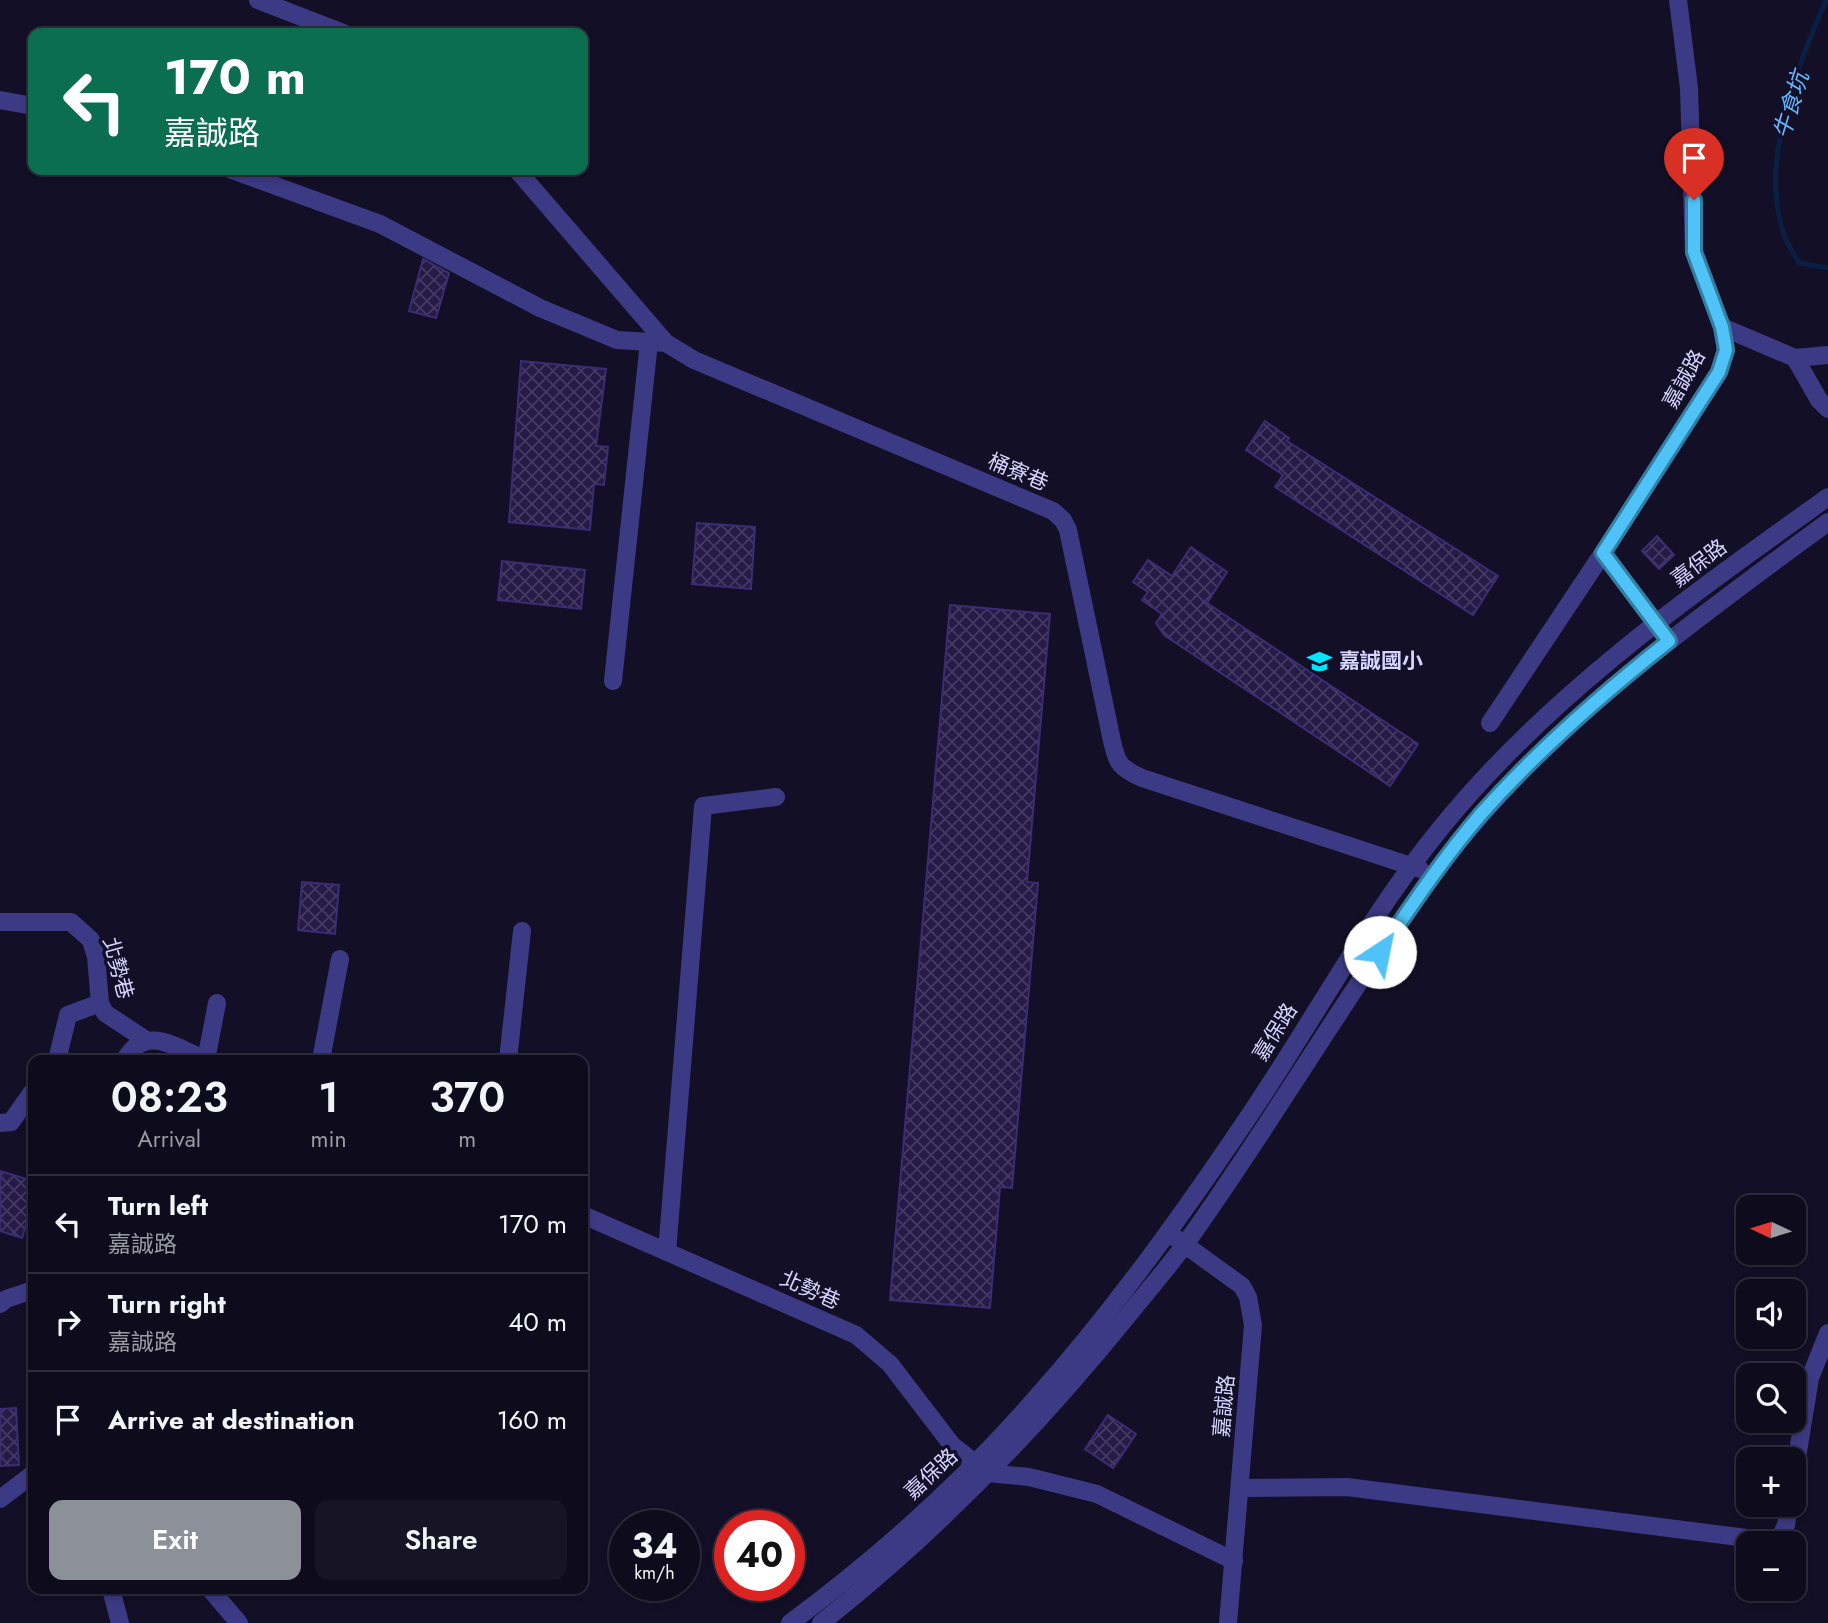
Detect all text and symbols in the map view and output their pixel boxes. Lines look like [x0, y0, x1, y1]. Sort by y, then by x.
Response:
text: 170 m [164, 42, 306, 112]
icon: left [49, 56, 140, 147]
water label: 牛食坑 [1765, 64, 1818, 143]
text: 嘉誠路 [164, 110, 260, 156]
pin [1664, 128, 1724, 200]
icon: arrive [1675, 139, 1713, 177]
street label: 嘉誠路 [1656, 344, 1712, 414]
street label: 桶寮巷 [983, 446, 1053, 498]
street label: 嘉保路 [1665, 532, 1733, 594]
place label: 嘉誠國小 [1339, 646, 1423, 676]
school or university icon: 嘉誠國小 [1305, 647, 1333, 675]
position arrow [1343, 915, 1417, 989]
street label: 北勢巷 [95, 934, 141, 1002]
street label: 嘉保路 [1246, 997, 1304, 1067]
text: 08:23 [111, 1067, 228, 1128]
text: 1 [318, 1067, 339, 1128]
text: 370 [429, 1067, 505, 1128]
text: Arrival [138, 1122, 201, 1156]
text: min [311, 1122, 347, 1156]
text: m [458, 1122, 476, 1156]
text: Turn left [108, 1187, 208, 1225]
north arrow [1736, 1195, 1806, 1265]
map controls [1736, 1195, 1806, 1601]
icon: left [49, 1205, 87, 1243]
text: 170 m [498, 1205, 567, 1243]
text: 嘉誠路 [108, 1227, 177, 1261]
street label: 北勢巷 [775, 1263, 845, 1317]
button: sound [1736, 1279, 1806, 1349]
text: Turn right [108, 1285, 226, 1323]
icon: right [49, 1303, 87, 1341]
text: 40 m [508, 1303, 567, 1341]
text: 嘉誠路 [108, 1325, 177, 1359]
button: search [1736, 1363, 1806, 1433]
street label: 嘉誠路 [1206, 1373, 1242, 1439]
icon: arrive [49, 1401, 87, 1439]
text: Arrive at destination [108, 1401, 355, 1439]
text: 160 m [497, 1401, 567, 1439]
street label: 嘉保路 [898, 1442, 964, 1506]
button: + [1736, 1447, 1806, 1517]
button: Exit [49, 1500, 301, 1580]
button: Share [315, 1500, 567, 1580]
speed limit sign: 40 [714, 1510, 805, 1601]
text: 34 [631, 1521, 678, 1571]
button: − [1736, 1531, 1806, 1601]
text: km/h [634, 1560, 675, 1586]

